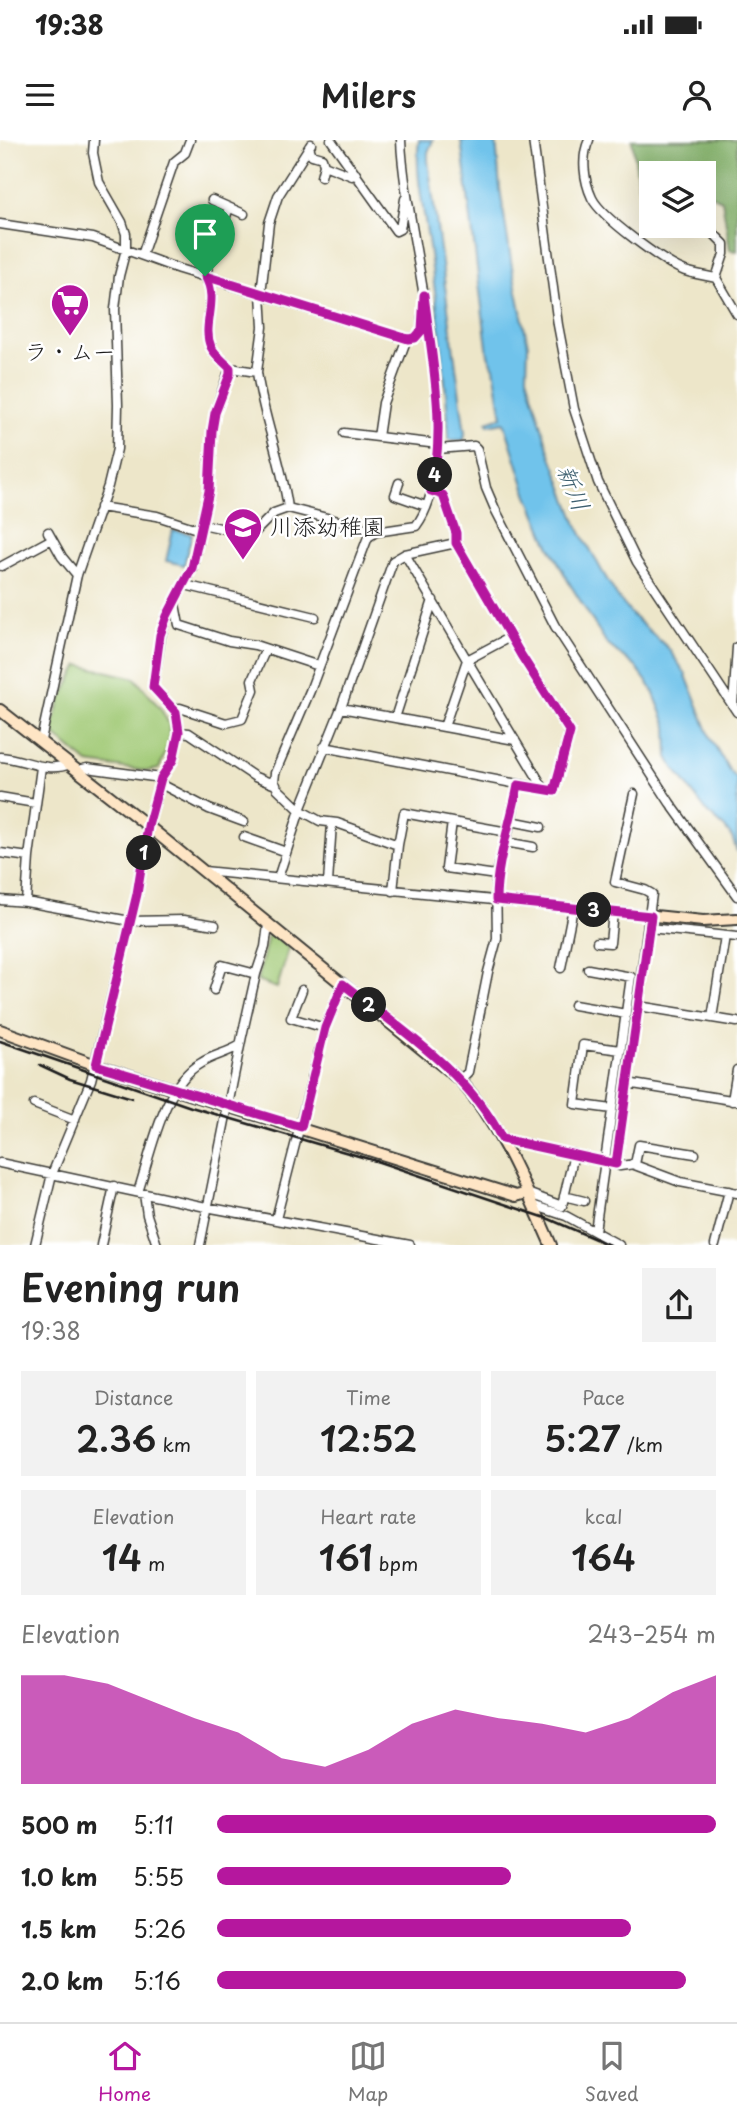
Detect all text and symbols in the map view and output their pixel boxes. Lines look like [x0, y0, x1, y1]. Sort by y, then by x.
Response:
text: 19:38 [35, 5, 104, 44]
text: Milers [321, 71, 416, 119]
icon: menu [21, 76, 59, 114]
icon: person [678, 76, 716, 114]
map controls [639, 161, 716, 238]
button: layers [639, 161, 716, 238]
pin [175, 204, 235, 276]
icon: arrive [186, 215, 224, 253]
supermarket icon: ラ・ムー [49, 282, 91, 337]
place label: ラ・ムー [24, 333, 116, 368]
pin: 4 [418, 458, 452, 492]
water label: 新川 [549, 458, 601, 516]
text: 4 [428, 460, 441, 488]
school or university icon: 川添幼稚園 [222, 506, 264, 561]
place label: 川添幼稚園 [270, 508, 385, 543]
pin: 1 [127, 836, 162, 870]
text: 1 [139, 838, 148, 866]
pin: 3 [576, 892, 612, 928]
text: 3 [587, 895, 600, 923]
pin: 2 [352, 988, 386, 1022]
text: 2 [362, 990, 375, 1018]
text: Evening run [21, 1258, 240, 1315]
button: share [642, 1268, 716, 1342]
text: 19:38 [21, 1313, 81, 1348]
text: Distance [94, 1383, 173, 1411]
text: Time [346, 1383, 391, 1411]
text: Pace [582, 1383, 625, 1411]
text: 2.36 [76, 1411, 156, 1464]
text: 12:52 [320, 1411, 417, 1464]
text: 5:27 [544, 1411, 621, 1464]
text: km [156, 1430, 191, 1458]
text: /km [621, 1430, 663, 1458]
text: Elevation [93, 1502, 174, 1530]
text: Heart rate [321, 1502, 416, 1530]
text: kcal [585, 1502, 622, 1530]
text: 14 [102, 1530, 142, 1583]
text: 161 [319, 1530, 373, 1583]
text: 164 [571, 1530, 636, 1583]
text: m [142, 1549, 165, 1577]
text: bpm [373, 1549, 418, 1577]
text: Elevation [21, 1616, 120, 1651]
text: 243–254 m [587, 1616, 716, 1651]
text: 500 m [21, 1807, 98, 1842]
text: 5:11 [133, 1807, 174, 1842]
text: 1.0 km [21, 1859, 98, 1894]
text: 5:55 [133, 1859, 184, 1894]
text: 1.5 km [21, 1911, 97, 1946]
text: 5:26 [133, 1911, 186, 1946]
text: 2.0 km [21, 1963, 103, 1998]
text: 5:16 [133, 1963, 181, 1998]
tab: Home [98, 2037, 151, 2107]
tab: Map [348, 2037, 388, 2107]
tab: Saved [585, 2037, 639, 2107]

